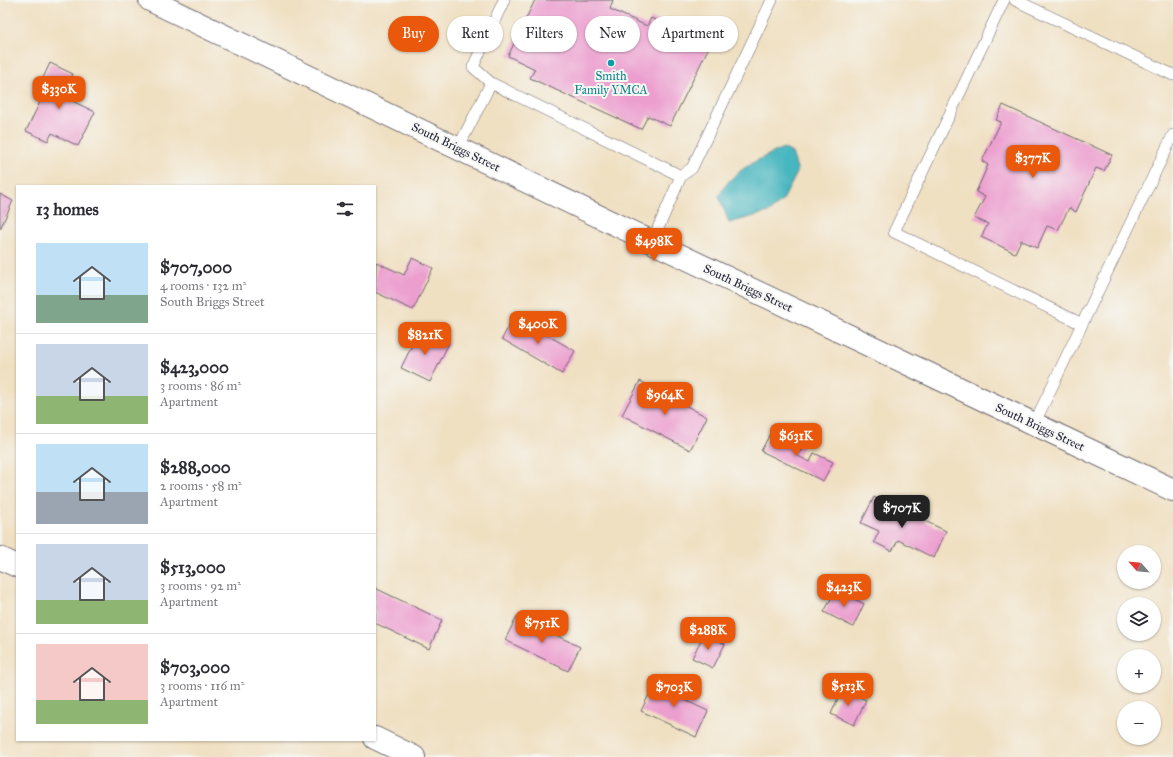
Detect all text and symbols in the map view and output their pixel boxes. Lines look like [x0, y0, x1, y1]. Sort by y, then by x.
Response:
chip: Buy [388, 16, 439, 52]
chip: Rent [447, 16, 503, 52]
chip: Filters [511, 16, 577, 52]
chip: New [585, 16, 640, 52]
chip: Apartment [648, 16, 738, 52]
marker: Smith Family YMCA [606, 58, 616, 68]
place label: Smith Family YMCA [574, 69, 648, 97]
pin: $330K [31, 76, 87, 110]
text: $330K [42, 81, 77, 97]
street label: South Briggs Street [409, 120, 503, 176]
pin: $377K [1005, 145, 1061, 179]
text: $377K [1015, 150, 1051, 166]
icon: filters [334, 198, 356, 220]
text: 13 homes [36, 199, 99, 220]
pin: $498K [626, 228, 682, 262]
text: $498K [635, 233, 673, 249]
text: $707,000 [160, 257, 232, 278]
icon: home [68, 259, 116, 307]
street label: South Briggs Street [701, 261, 795, 316]
text: 4 rooms · 132 m² [160, 278, 246, 294]
text: South Briggs Street [160, 294, 265, 310]
pin: $400K [510, 311, 566, 345]
text: $400K [518, 316, 558, 332]
pin: $821K [397, 322, 453, 356]
text: $821K [407, 327, 443, 343]
text: $423,000 [160, 357, 229, 378]
icon: home [68, 360, 116, 408]
text: 3 rooms · 86 m² [160, 378, 241, 394]
pin: $964K [637, 382, 693, 416]
text: $964K [646, 387, 684, 403]
text: Apartment [160, 394, 218, 410]
street label: South Briggs Street [993, 400, 1087, 455]
pin: $631K [768, 423, 824, 457]
text: $631K [779, 428, 813, 444]
text: $288,000 [160, 457, 231, 478]
icon: home [68, 460, 116, 508]
text: 2 rooms · 58 m² [160, 478, 242, 494]
text: Apartment [160, 494, 218, 510]
pin: $707K [874, 495, 930, 529]
text: $707K [883, 500, 921, 516]
north arrow [1117, 545, 1161, 589]
map controls [1117, 545, 1161, 745]
text: $513,000 [160, 557, 226, 578]
icon: home [68, 560, 116, 608]
pin: $423K [816, 574, 872, 608]
text: 3 rooms · 92 m² [160, 578, 241, 594]
text: $423K [826, 579, 862, 595]
text: Apartment [160, 594, 218, 610]
button: layers [1117, 597, 1161, 641]
pin: $751K [514, 610, 570, 644]
text: $751K [524, 615, 560, 631]
pin: $288K [680, 617, 736, 651]
text: $288K [689, 622, 727, 638]
button: + [1117, 649, 1161, 693]
text: $703,000 [160, 657, 230, 678]
icon: home [68, 660, 116, 708]
pin: $513K [820, 673, 876, 707]
pin: $703K [646, 674, 702, 708]
text: 3 rooms · 116 m² [160, 678, 245, 694]
text: $513K [831, 678, 865, 694]
text: $703K [656, 679, 692, 695]
text: Apartment [160, 694, 218, 710]
button: − [1117, 701, 1161, 745]

